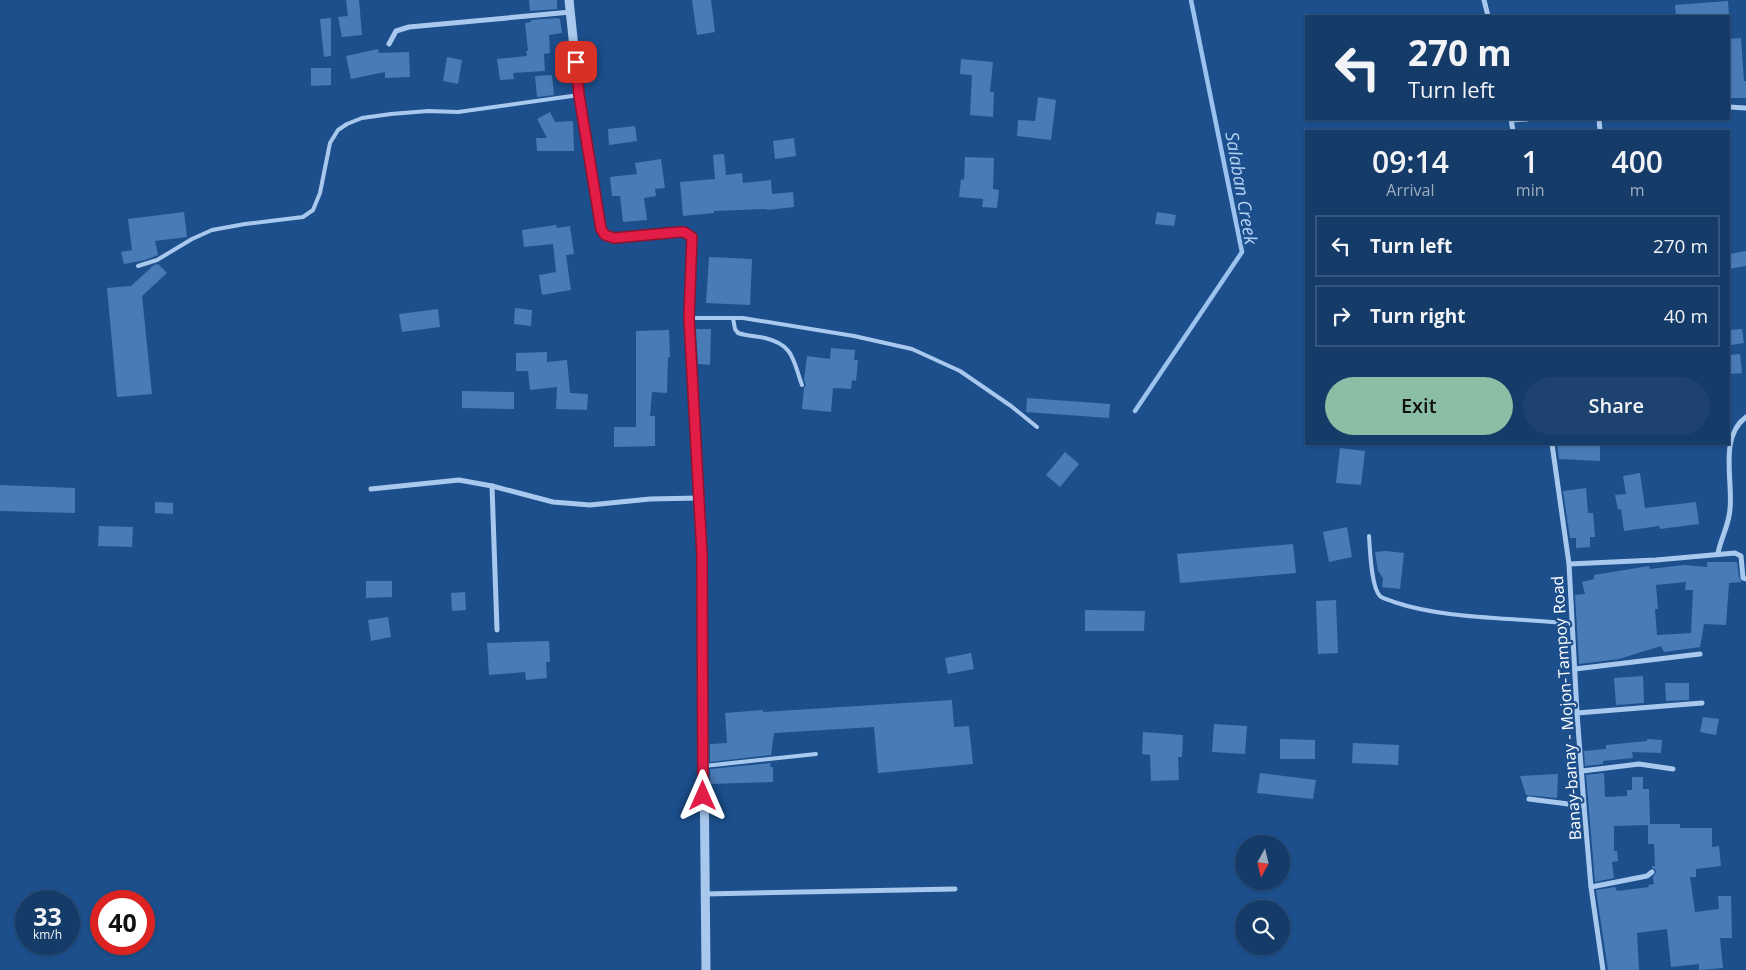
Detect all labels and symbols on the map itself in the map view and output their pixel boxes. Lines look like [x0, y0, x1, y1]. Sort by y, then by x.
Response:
pin [555, 41, 597, 83]
water label: Salaban Creek [1220, 130, 1264, 247]
street label: Banay-banay - Mojon-Tampoy Road [1546, 575, 1586, 841]
position arrow [676, 769, 728, 821]
north arrow [1235, 835, 1290, 890]
speed limit sign: 40 [90, 890, 155, 955]

